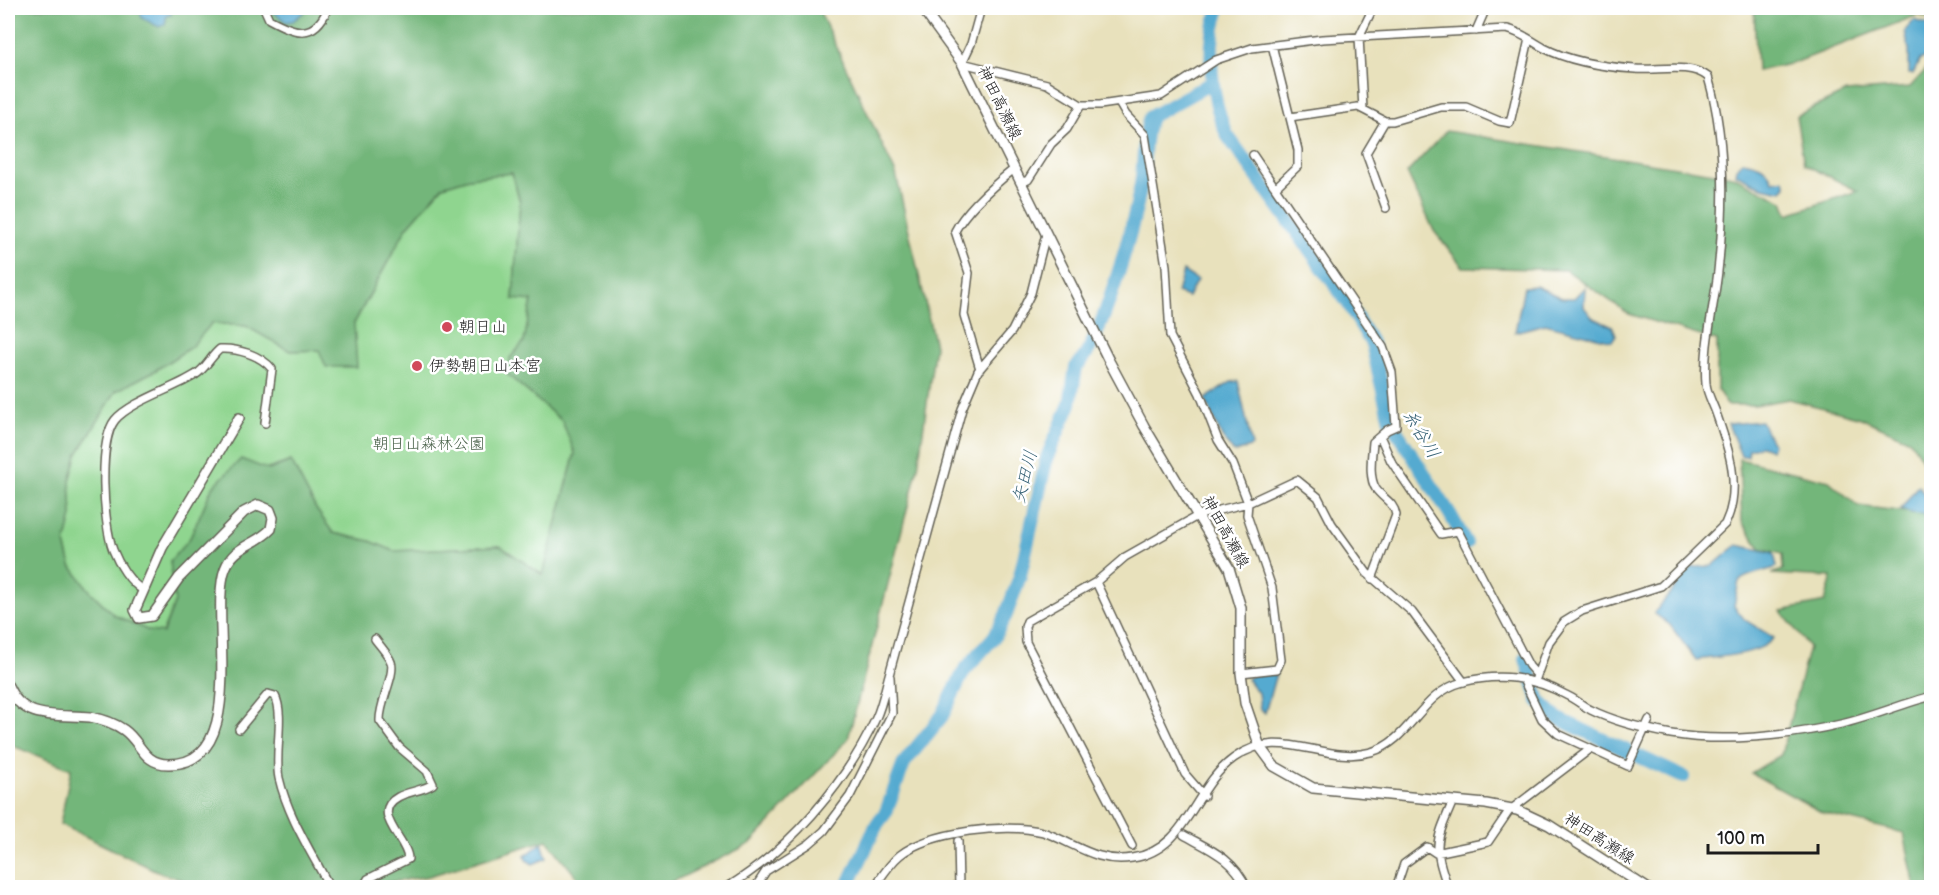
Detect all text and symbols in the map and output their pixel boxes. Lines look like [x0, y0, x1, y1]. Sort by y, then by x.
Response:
street label: 神田高瀬線 [973, 63, 1025, 143]
place label: 朝日山 [459, 318, 507, 337]
marker: 朝日山 [440, 320, 454, 334]
place label: 伊勢朝日山本宮 [429, 357, 541, 376]
marker: 伊勢朝日山本宮 [410, 359, 424, 373]
water label: 糸谷川 [1398, 405, 1444, 463]
park label: 朝日山森林公園 [373, 435, 485, 454]
water label: 矢田川 [1008, 448, 1042, 506]
street label: 神田高瀬線 [1197, 492, 1253, 572]
street label: 神田高瀬線 [1560, 809, 1638, 869]
scale bar [1708, 817, 1818, 855]
text: 100 m [1717, 828, 1765, 849]

